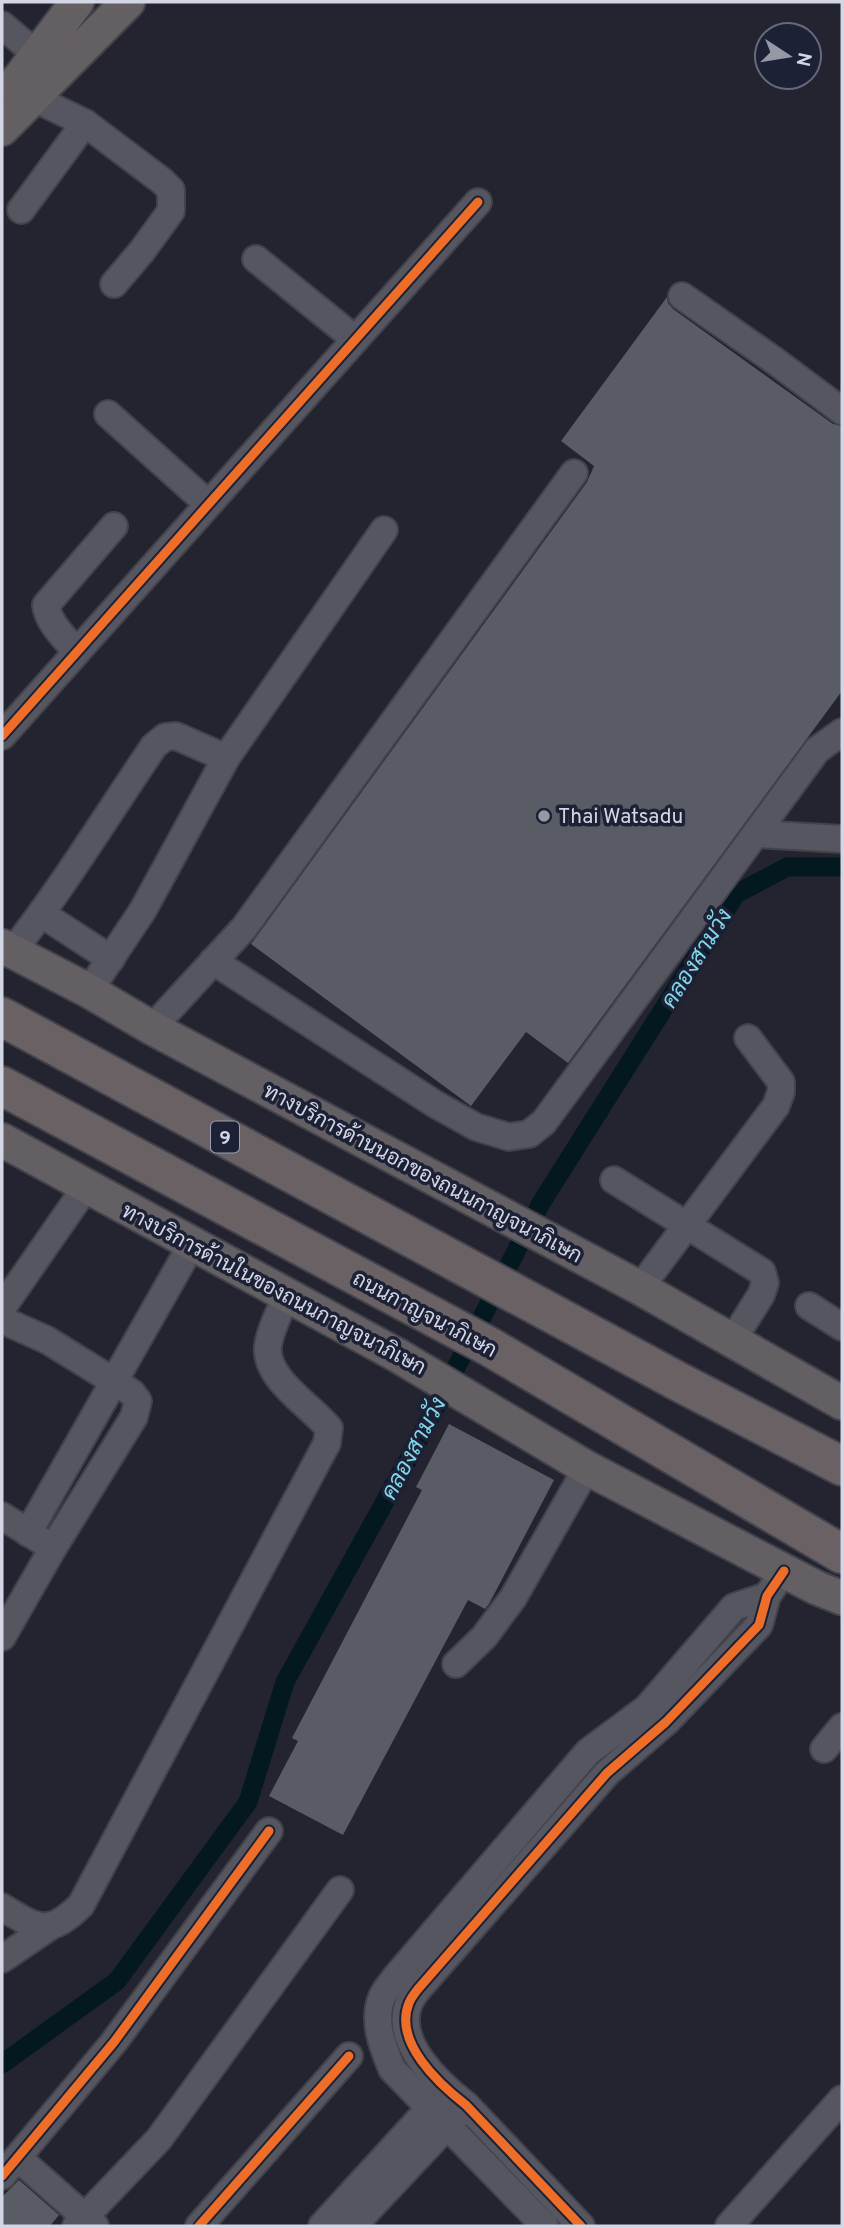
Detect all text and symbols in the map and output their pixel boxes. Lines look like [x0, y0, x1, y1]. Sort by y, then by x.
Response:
north arrow [753, 21, 823, 91]
text: N [790, 50, 816, 68]
place label: Thai Watsadu [558, 804, 683, 831]
marker: Thai Watsadu [536, 808, 552, 824]
water label: คลองสามวัง [654, 903, 740, 1014]
street label: ทางบริการด้านนอกของถนนกาญจนาภิเษก [258, 1078, 586, 1270]
road number: 9 [211, 1121, 239, 1152]
street label: ทางบริการด้านในของถนนกาญจนาภิเษก [118, 1198, 430, 1380]
street label: ถนนกาญจนาภิเษก [349, 1265, 501, 1363]
water label: คลองสามวัง [374, 1392, 454, 1505]

